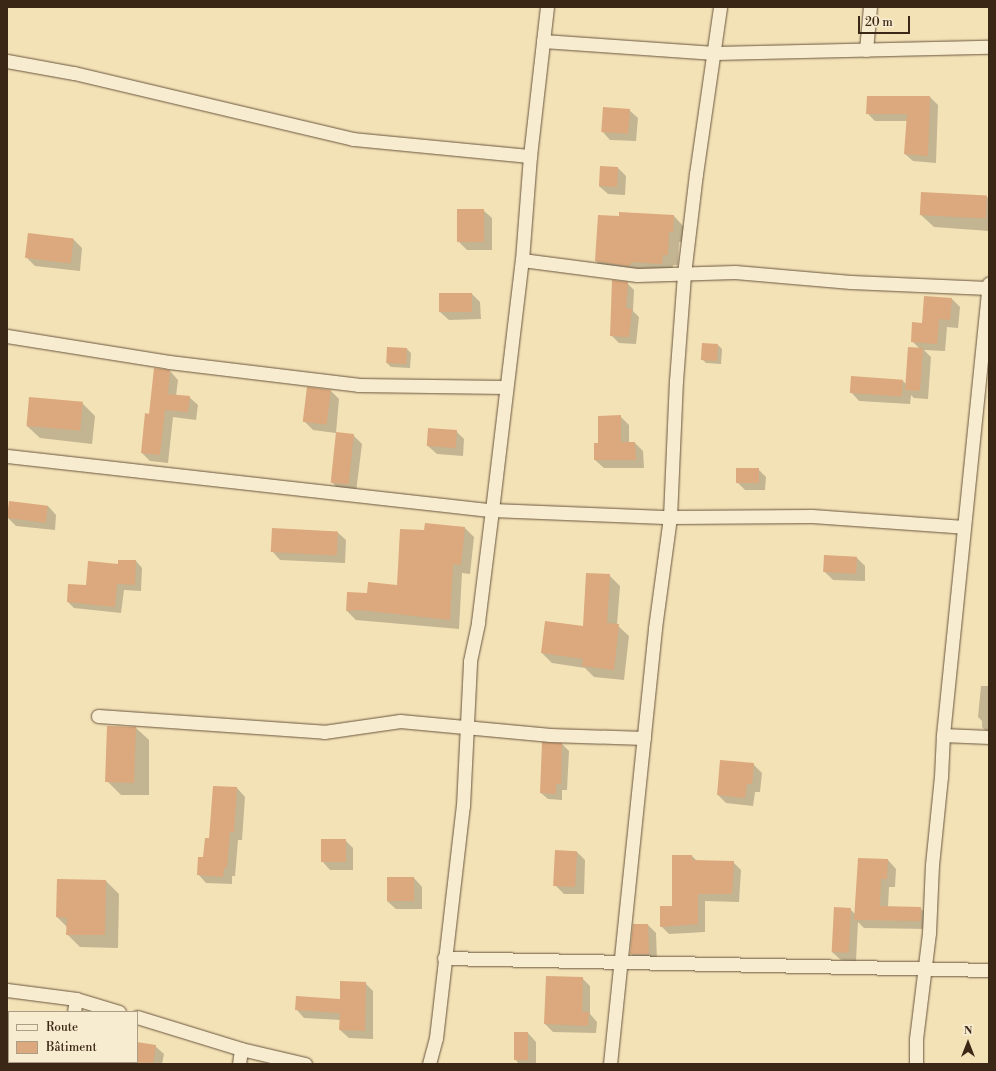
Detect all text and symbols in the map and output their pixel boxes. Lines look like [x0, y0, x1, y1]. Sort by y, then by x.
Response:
scale bar [860, 8, 912, 34]
text: 20 m [865, 15, 893, 30]
legend [8, 1011, 138, 1063]
text: Route [46, 1020, 78, 1035]
north arrow [948, 1023, 988, 1063]
text: N [964, 1024, 972, 1038]
text: Bâtiment [46, 1040, 97, 1055]

